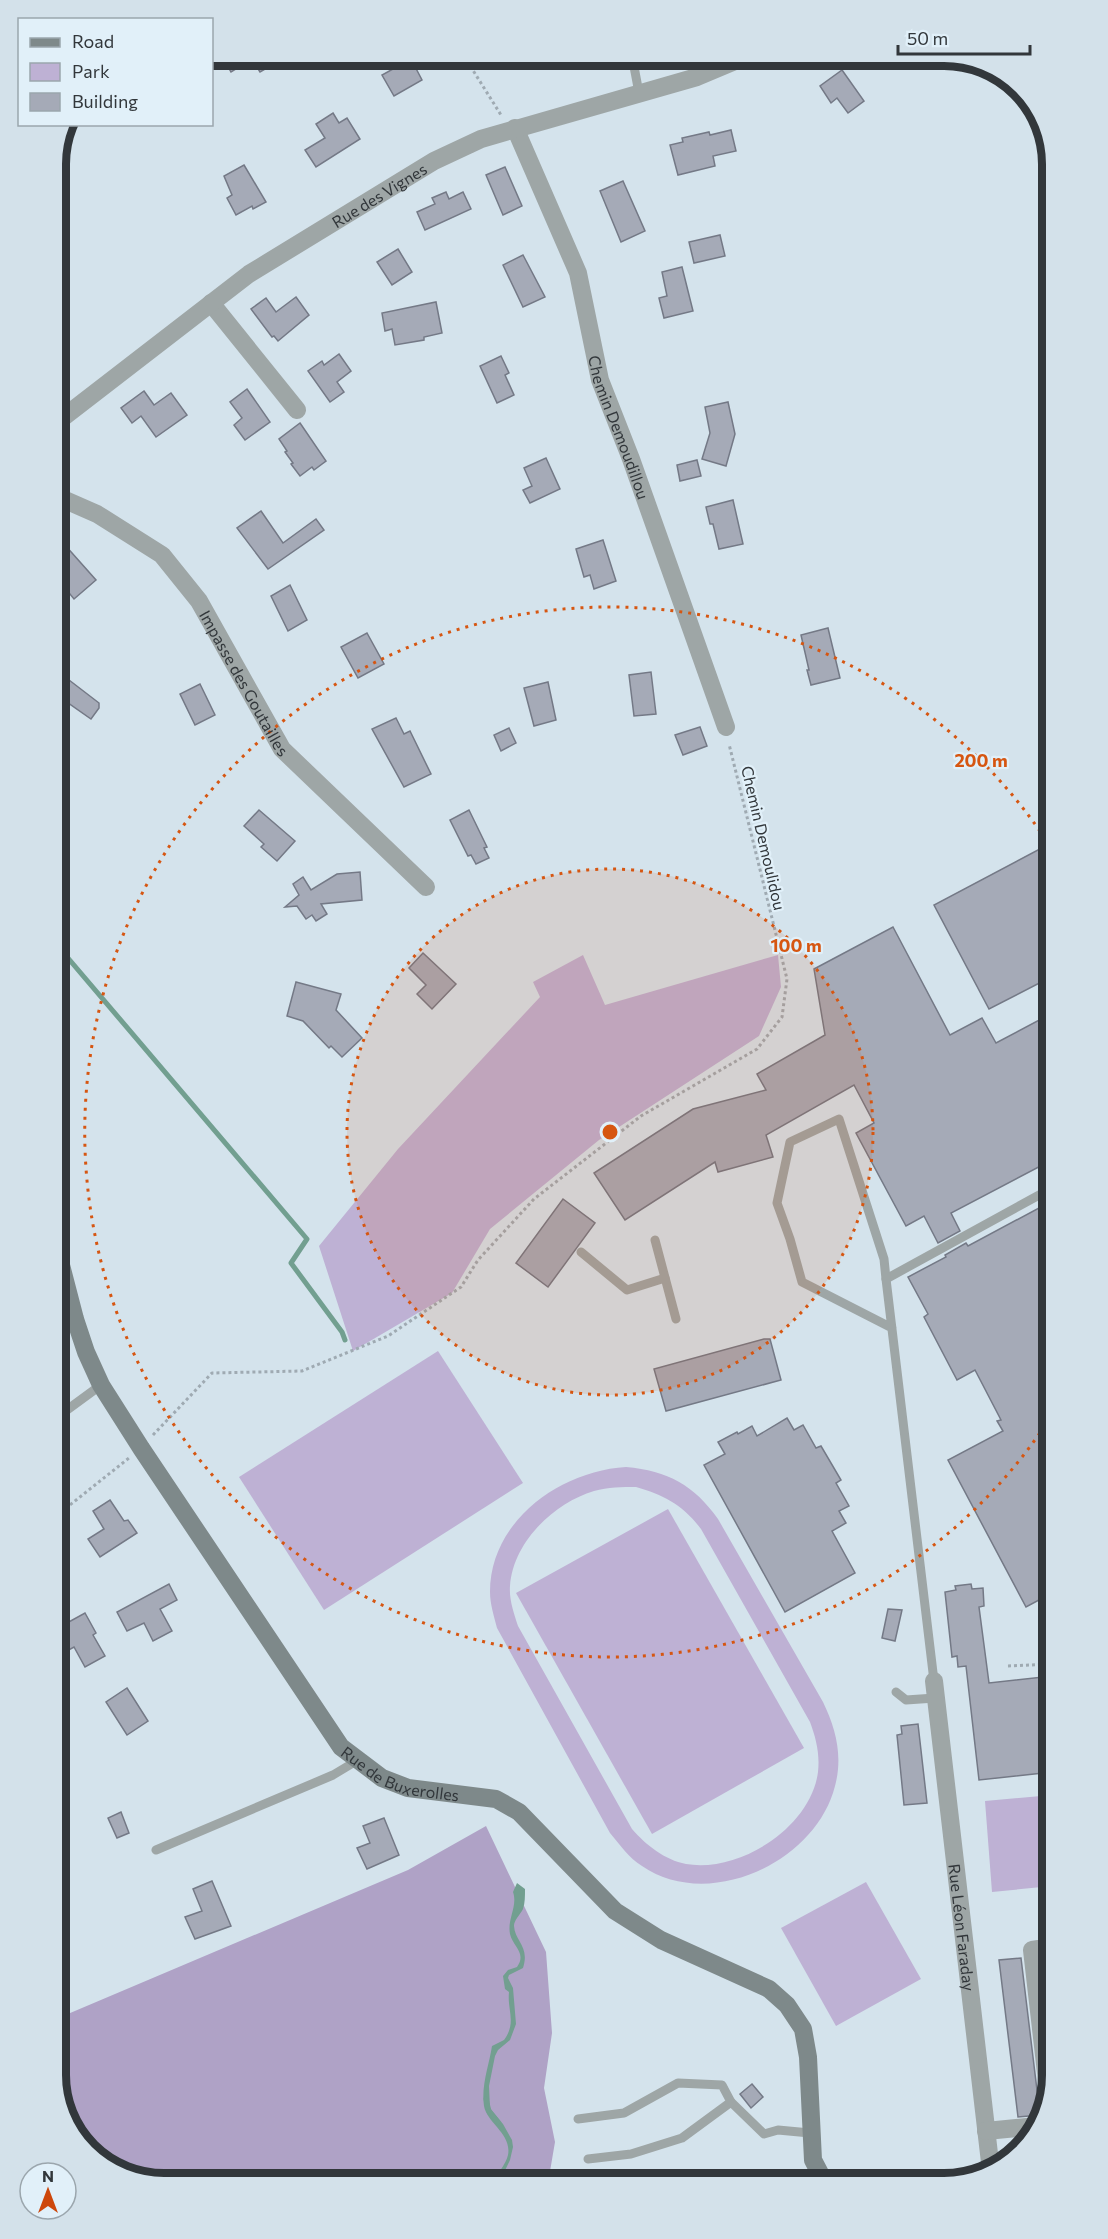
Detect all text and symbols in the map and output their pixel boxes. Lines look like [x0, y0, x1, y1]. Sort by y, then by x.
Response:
legend [18, 18, 213, 126]
scale bar [898, 18, 1030, 56]
text: 50 m [907, 27, 948, 49]
text: Road [72, 30, 114, 52]
text: Park [72, 60, 110, 82]
text: Building [72, 90, 138, 112]
street label: Rue des Vignes [328, 158, 430, 231]
street label: Chemin Demoudillou [586, 353, 654, 501]
street label: Impasse des Goutailles [196, 606, 293, 760]
text: 200 m [954, 749, 1008, 771]
street label: Chemin Demoulidou [738, 764, 790, 912]
text: 100 m [770, 934, 822, 956]
centre of rings [600, 1122, 620, 1142]
street label: Rue de Buxerolles [338, 1742, 460, 1804]
street label: Rue Léon Faraday [946, 1863, 979, 1992]
north arrow [18, 2161, 78, 2221]
text: N [42, 2166, 54, 2185]

